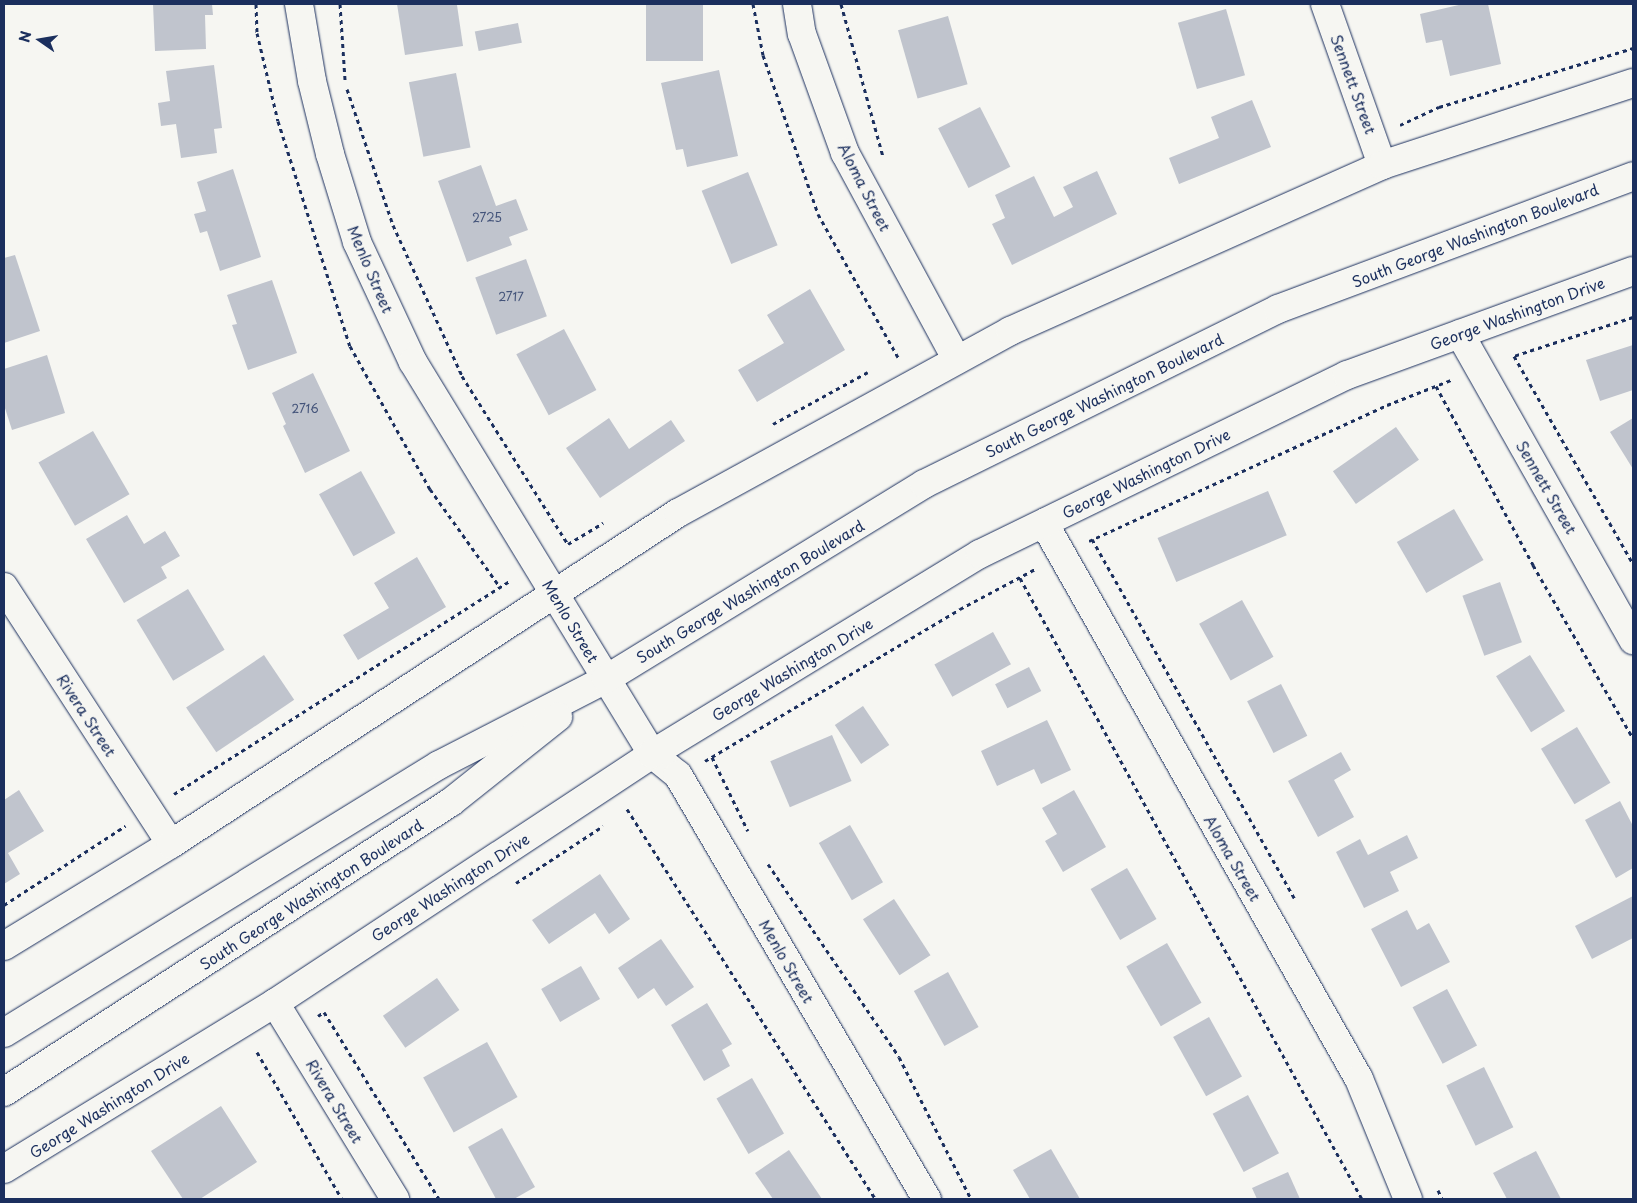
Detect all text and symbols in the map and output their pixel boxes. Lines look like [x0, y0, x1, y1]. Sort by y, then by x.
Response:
north arrow [15, 15, 65, 65]
text: N [13, 29, 36, 44]
street label: Sennett Street [1327, 31, 1381, 137]
street label: Aloma Street [835, 140, 895, 234]
street label: South George Washington Boulevard [1349, 179, 1601, 291]
house number: 2725 [472, 211, 502, 225]
street label: Menlo Street [345, 223, 397, 315]
street label: George Washington Drive [1427, 273, 1607, 353]
house number: 2717 [498, 290, 524, 304]
street label: South George Washington Boulevard [982, 329, 1226, 461]
house number: 2716 [291, 402, 319, 416]
street label: George Washington Drive [1059, 425, 1233, 521]
street label: Sennett Street [1513, 437, 1581, 537]
street label: South George Washington Boulevard [633, 515, 867, 667]
street label: Menlo Street [539, 577, 603, 665]
street label: George Washington Drive [708, 614, 876, 724]
street label: Rivera Street [53, 670, 121, 760]
street label: Aloma Street [1201, 812, 1265, 904]
street label: South George Washington Boulevard [196, 815, 426, 973]
street label: George Washington Drive [368, 829, 532, 945]
street label: Menlo Street [756, 916, 818, 1006]
street label: George Washington Drive [26, 1049, 192, 1161]
street label: Rivera Street [303, 1055, 367, 1147]

